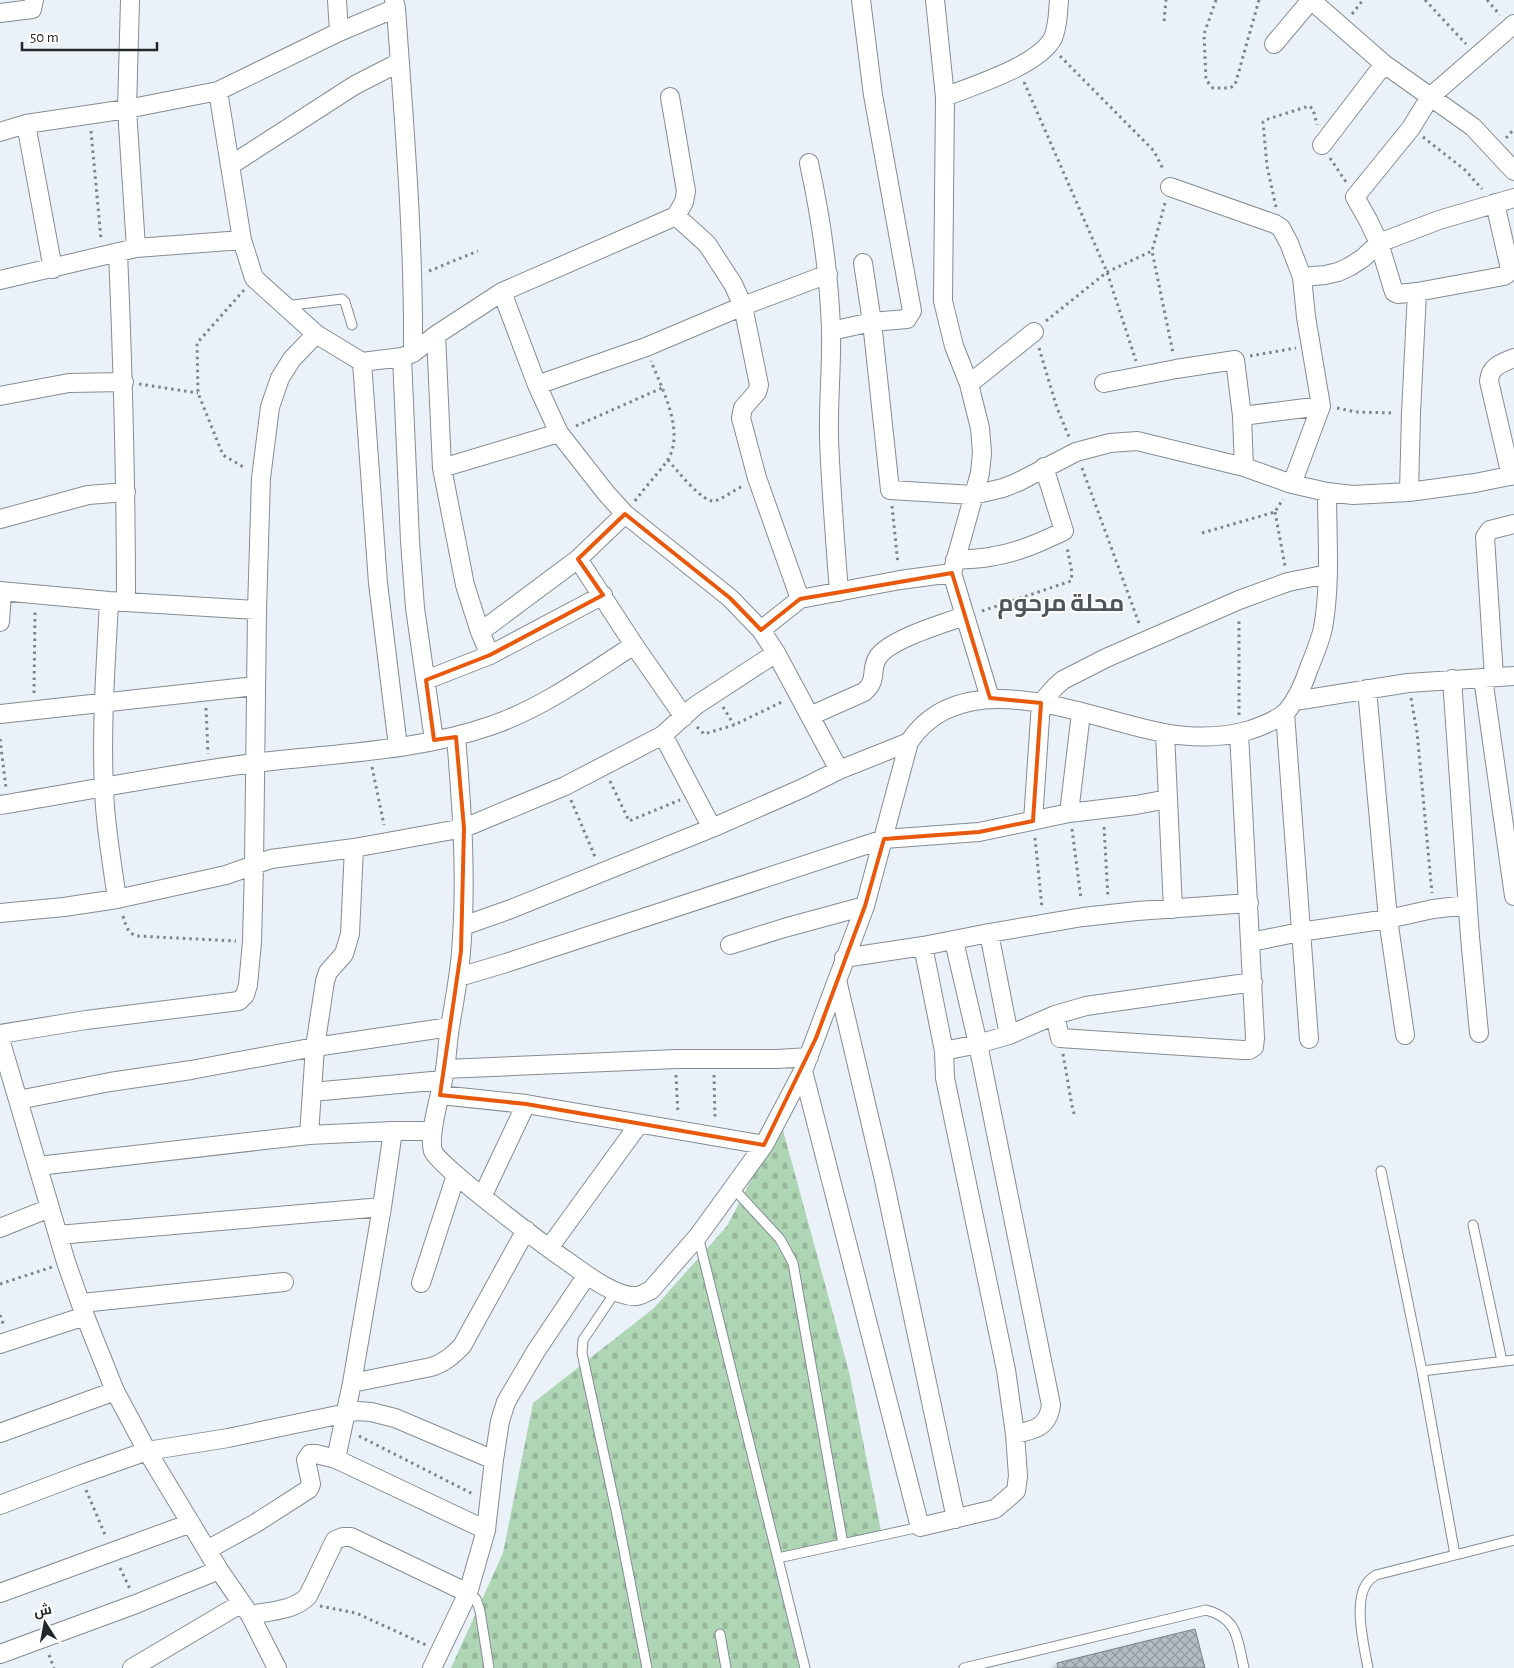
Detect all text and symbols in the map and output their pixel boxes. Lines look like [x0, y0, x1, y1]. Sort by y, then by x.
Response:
scale bar [22, 20, 158, 52]
text: 50 m [30, 30, 59, 45]
district label: محلة مرحوم [998, 592, 1124, 619]
north arrow [20, 1598, 70, 1648]
text: ش [32, 1601, 53, 1621]

